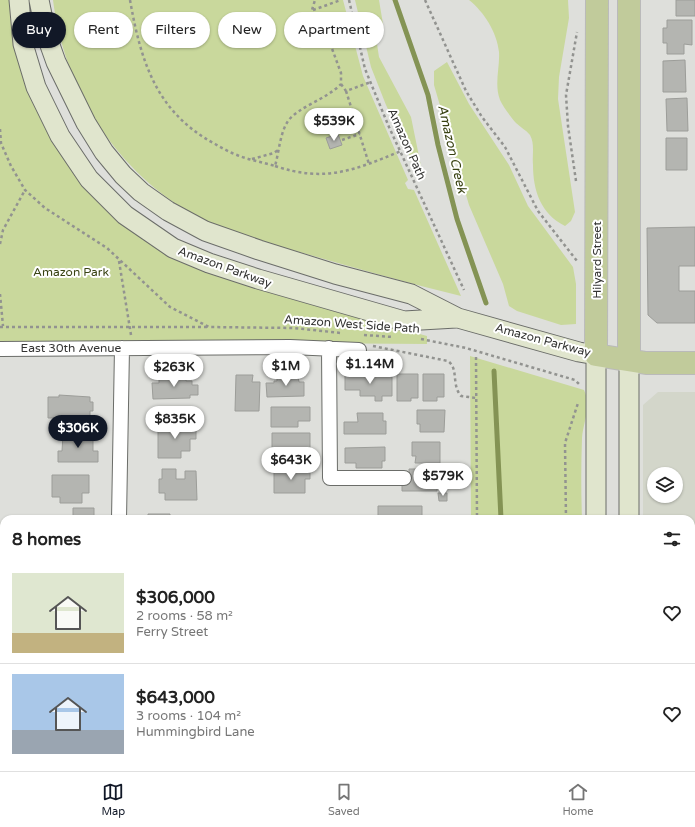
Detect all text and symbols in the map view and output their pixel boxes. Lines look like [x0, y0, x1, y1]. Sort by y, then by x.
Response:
chip: Buy [12, 12, 66, 48]
chip: Rent [74, 12, 133, 48]
chip: Filters [141, 12, 210, 48]
chip: New [218, 12, 276, 48]
chip: Apartment [284, 12, 384, 48]
water label: Amazon Creek [434, 103, 470, 196]
street label: Amazon Path [385, 106, 429, 182]
pin: $539K [306, 108, 362, 142]
text: $539K [313, 113, 355, 129]
street label: Hilyard Street [590, 221, 604, 299]
street label: Amazon Parkway [176, 244, 274, 291]
park label: Amazon Park [33, 265, 109, 279]
street label: Amazon West Side Path [284, 312, 420, 336]
street label: Amazon Parkway [494, 320, 593, 360]
street label: East 30th Avenue [21, 341, 122, 355]
pin: $1.14M [337, 351, 403, 385]
pin: $1M [267, 353, 305, 387]
pin: $263K [146, 354, 202, 388]
text: $1.14M [346, 356, 394, 372]
text: $1M [272, 358, 300, 374]
text: $263K [153, 359, 195, 375]
pin: $835K [147, 406, 203, 440]
text: $835K [154, 411, 196, 427]
pin: $306K [50, 415, 106, 449]
text: $306K [57, 420, 99, 436]
pin: $643K [263, 447, 319, 481]
text: $643K [270, 452, 312, 468]
pin: $579K [415, 463, 471, 497]
map controls [647, 467, 683, 503]
button: layers [647, 467, 683, 503]
text: $579K [422, 468, 464, 484]
icon: filters [661, 528, 683, 550]
text: 8 homes [12, 529, 81, 550]
text: $306,000 [136, 587, 215, 608]
icon: home [44, 589, 92, 637]
icon: heart [661, 602, 683, 624]
text: 2 rooms · 58 m² [136, 608, 233, 624]
text: Ferry Street [136, 624, 208, 640]
text: $643,000 [136, 687, 215, 708]
icon: home [44, 690, 92, 738]
icon: heart [661, 703, 683, 725]
text: 3 rooms · 104 m² [136, 708, 241, 724]
text: Hummingbird Lane [136, 724, 255, 740]
tab: Map [101, 781, 125, 818]
tab: Saved [328, 781, 360, 818]
tab: Home [562, 781, 594, 818]

